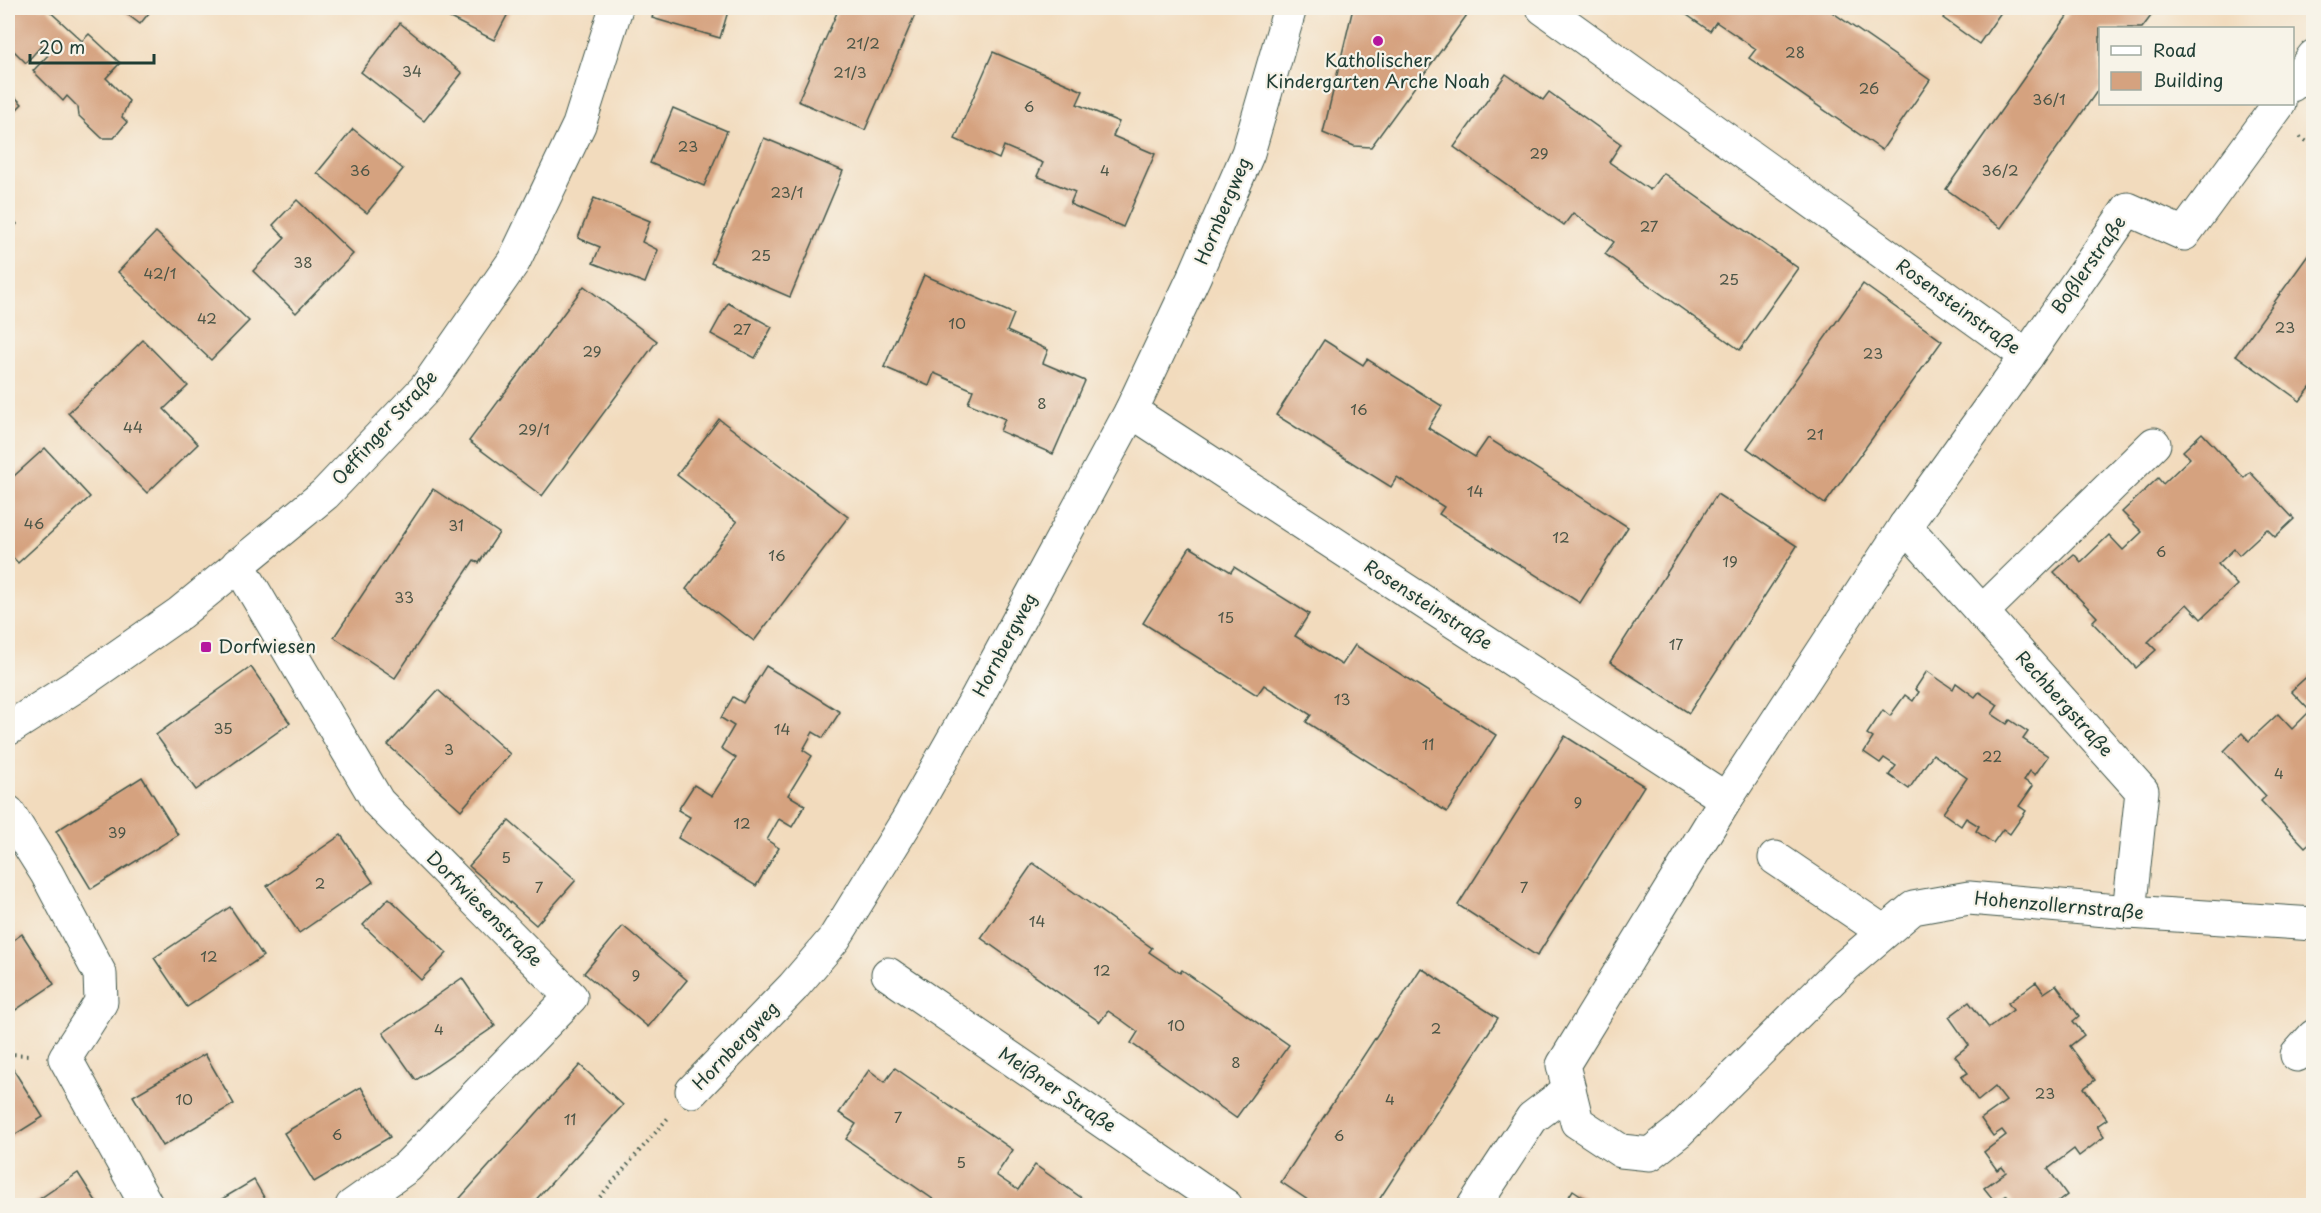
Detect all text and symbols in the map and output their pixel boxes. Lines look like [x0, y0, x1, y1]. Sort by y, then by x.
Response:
scale bar [30, 27, 154, 65]
legend [2099, 27, 2294, 105]
house number: 21/2 [846, 31, 880, 54]
text: 20 m [39, 33, 85, 60]
marker: Katholischer Kindergarten Arche Noah [1371, 34, 1385, 48]
text: Road [2153, 36, 2197, 63]
house number: 28 [1785, 40, 1805, 63]
place label: Katholischer Kindergarten Arche Noah [1266, 46, 1490, 94]
house number: 34 [402, 59, 422, 82]
house number: 21/3 [833, 60, 867, 83]
text: Building [2153, 66, 2223, 93]
house number: 26 [1859, 76, 1879, 99]
house number: 36/1 [2032, 87, 2066, 110]
house number: 6 [1024, 94, 1034, 117]
house number: 23 [678, 134, 698, 157]
house number: 29 [1529, 141, 1549, 164]
street label: Hornbergweg [1187, 153, 1256, 268]
house number: 36 [350, 158, 370, 181]
house number: 4 [1100, 158, 1110, 181]
house number: 36/2 [1981, 158, 2019, 181]
house number: 23/1 [770, 180, 804, 203]
street label: Boßlerstraße [2044, 210, 2132, 319]
house number: 27 [1640, 214, 1659, 237]
house number: 25 [751, 243, 771, 266]
house number: 38 [293, 250, 313, 273]
street label: Rosensteinstraße [1891, 251, 2027, 360]
house number: 42/1 [144, 261, 176, 284]
house number: 25 [1719, 267, 1739, 290]
house number: 42 [197, 306, 217, 329]
house number: 10 [948, 311, 966, 334]
house number: 23 [2275, 315, 2295, 338]
house number: 27 [733, 317, 752, 340]
house number: 29 [582, 339, 602, 362]
house number: 23 [1863, 341, 1883, 364]
street label: Oeffinger Straße [325, 364, 443, 490]
house number: 8 [1037, 391, 1047, 414]
house number: 16 [1350, 397, 1368, 420]
house number: 44 [123, 415, 143, 438]
house number: 29/1 [518, 417, 550, 440]
house number: 21 [1806, 422, 1824, 445]
house number: 14 [1467, 479, 1483, 502]
house number: 46 [24, 511, 44, 534]
house number: 31 [448, 513, 464, 536]
house number: 12 [1552, 525, 1570, 548]
house number: 6 [2156, 539, 2166, 562]
house number: 16 [768, 543, 786, 566]
house number: 19 [1722, 549, 1738, 572]
street label: Rosensteinstraße [1359, 552, 1498, 655]
house number: 33 [394, 585, 414, 608]
street label: Hornbergweg [965, 587, 1042, 701]
house number: 15 [1218, 605, 1234, 628]
place label: Dorfwiesen [218, 632, 316, 659]
house number: 17 [1669, 632, 1683, 655]
marker: Dorfwiesen [199, 640, 213, 654]
street label: Rechbergstraße [2010, 644, 2120, 762]
house number: 13 [1334, 687, 1350, 710]
house number: 35 [213, 716, 233, 739]
house number: 14 [774, 717, 790, 740]
house number: 11 [1422, 732, 1434, 755]
house number: 3 [444, 737, 454, 760]
house number: 22 [1982, 744, 2002, 767]
house number: 4 [2274, 761, 2284, 784]
house number: 9 [1574, 790, 1582, 813]
house number: 12 [733, 811, 751, 834]
house number: 39 [108, 820, 126, 843]
street label: Dorfwiesenstraße [421, 844, 549, 972]
house number: 5 [501, 845, 511, 868]
house number: 2 [315, 871, 325, 894]
house number: 7 [535, 875, 544, 898]
house number: 7 [1520, 875, 1529, 898]
street label: Hohenzollernstraße [1973, 884, 2145, 925]
house number: 14 [1029, 909, 1045, 932]
house number: 12 [200, 944, 218, 967]
house number: 12 [1093, 958, 1111, 981]
house number: 9 [632, 963, 640, 986]
street label: Hornbergweg [685, 994, 784, 1095]
house number: 10 [1167, 1013, 1185, 1036]
house number: 2 [1431, 1016, 1441, 1039]
house number: 4 [434, 1017, 444, 1040]
street label: Meißner Straße [994, 1039, 1122, 1138]
house number: 8 [1231, 1050, 1241, 1073]
house number: 23 [2035, 1081, 2055, 1104]
house number: 10 [175, 1087, 193, 1110]
house number: 4 [1385, 1087, 1395, 1110]
house number: 7 [894, 1105, 903, 1128]
house number: 11 [564, 1107, 576, 1130]
house number: 6 [332, 1122, 342, 1145]
house number: 6 [1334, 1123, 1344, 1146]
house number: 5 [956, 1150, 966, 1173]

